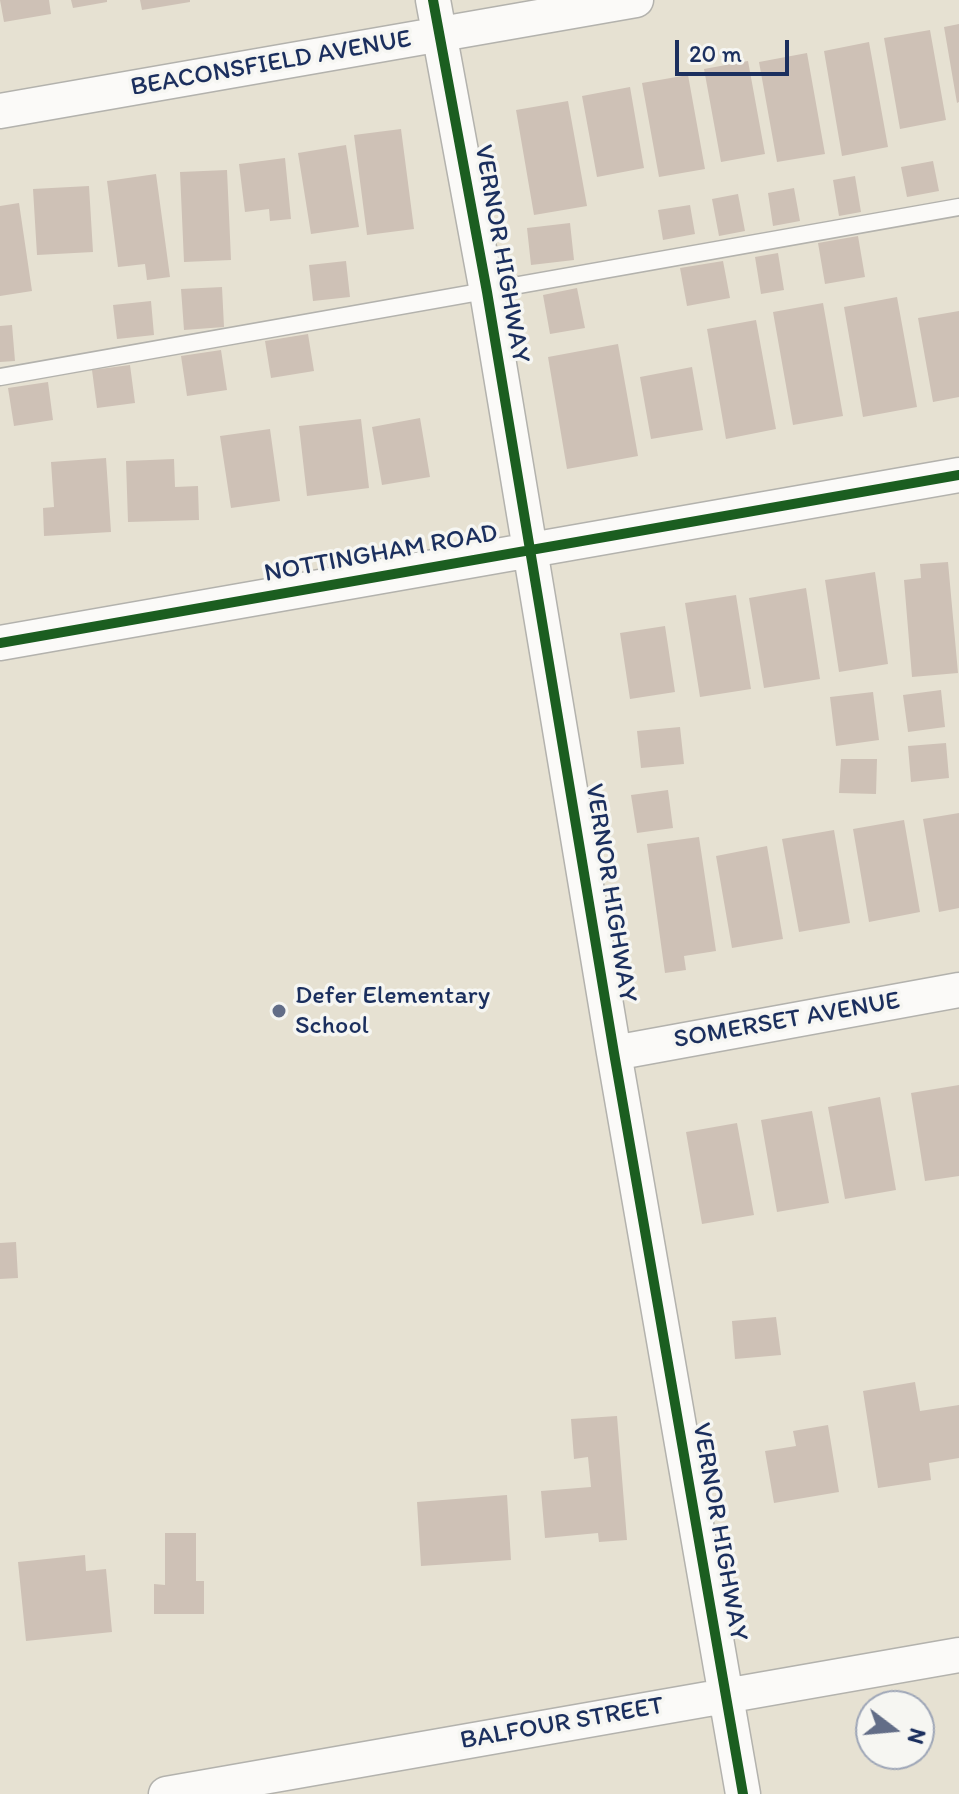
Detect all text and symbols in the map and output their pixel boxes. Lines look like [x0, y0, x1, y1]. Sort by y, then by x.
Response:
street label: BEACONSFIELD AVENUE [128, 24, 414, 104]
scale bar [679, 24, 793, 74]
text: 20 m [689, 39, 742, 68]
street label: VERNOR HIGHWAY [466, 142, 536, 366]
street label: NOTTINGHAM ROAD [262, 518, 500, 590]
street label: VERNOR HIGHWAY [577, 781, 643, 1005]
place label: Defer Elementary School [295, 980, 490, 1042]
street label: SOMERSET AVENUE [671, 986, 903, 1056]
marker: Defer Elementary School [270, 1002, 288, 1020]
street label: VERNOR HIGHWAY [684, 1420, 754, 1644]
north arrow [855, 1690, 935, 1770]
street label: BALFOUR STREET [458, 1691, 666, 1757]
text: N [902, 1725, 932, 1747]

